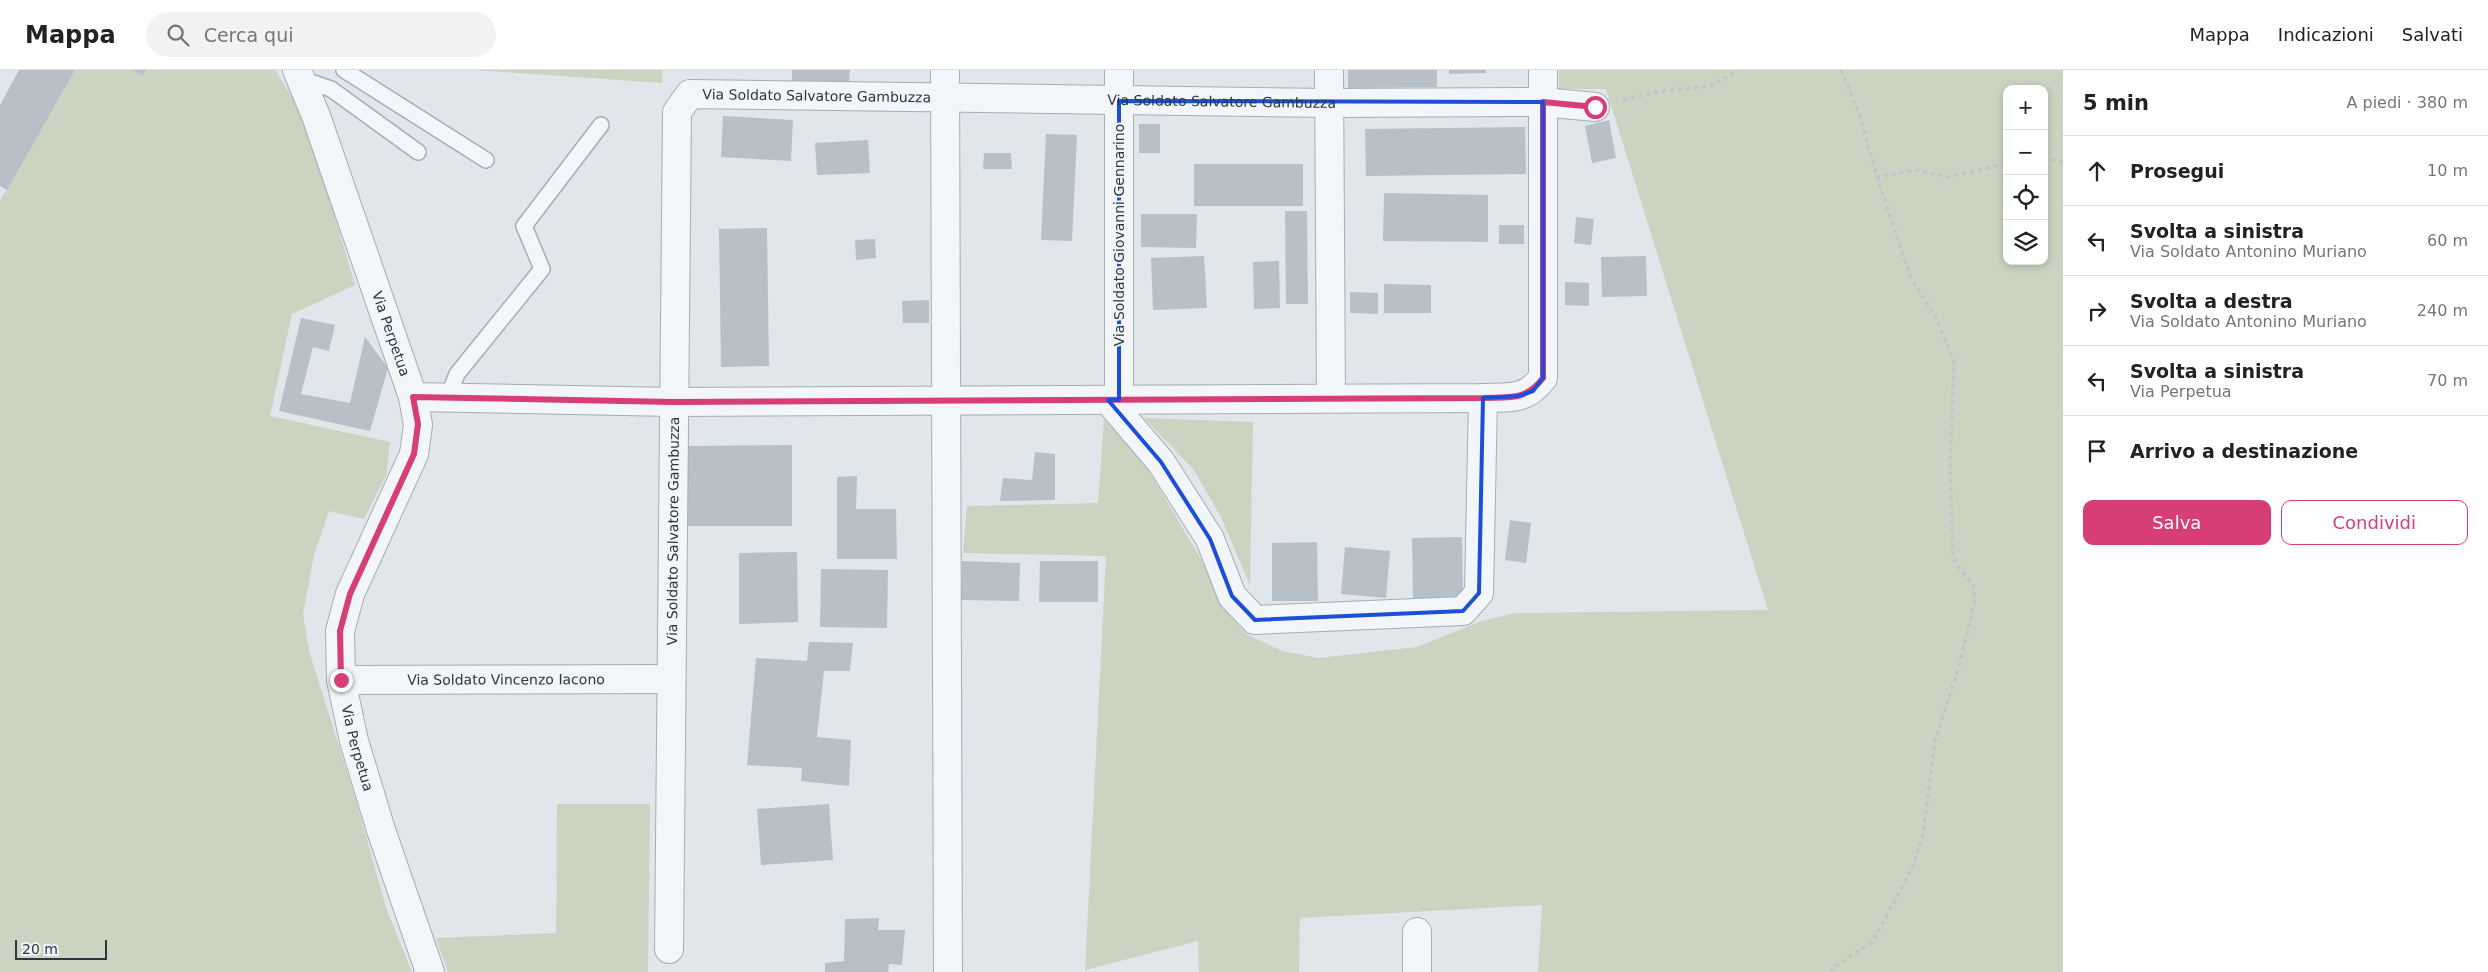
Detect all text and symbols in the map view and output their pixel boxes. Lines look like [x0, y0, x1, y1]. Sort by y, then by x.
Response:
search box [146, 12, 496, 57]
text: Mappa [25, 21, 116, 49]
icon: search [164, 21, 192, 49]
text: Cerca qui [204, 24, 294, 46]
text: Mappa [2189, 24, 2250, 45]
text: Indicazioni [2278, 24, 2374, 45]
text: Salvati [2402, 24, 2463, 45]
map controls [2003, 85, 2048, 265]
button: + [2003, 85, 2048, 130]
street label: Via Soldato Salvatore Gambuzza [702, 86, 931, 105]
text: 5 min [2083, 91, 2149, 115]
street label: Via Soldato Salvatore Gambuzza [1107, 92, 1336, 111]
text: A piedi · 380 m [2346, 93, 2468, 112]
route start [1584, 96, 1607, 119]
street label: Via Soldato Giovanni Gennarino [1111, 124, 1127, 346]
button: − [2003, 130, 2048, 175]
icon: ahead [2083, 157, 2111, 185]
text: Prosegui [2130, 160, 2224, 182]
text: 10 m [2427, 161, 2468, 180]
button: locate [2003, 175, 2048, 220]
button: layers [2003, 220, 2048, 265]
text: Svolta a sinistra [2130, 220, 2304, 242]
icon: left [2083, 227, 2111, 255]
text: 60 m [2427, 231, 2468, 250]
text: Via Soldato Antonino Muriano [2130, 242, 2367, 261]
street label: Via Perpetua [369, 289, 413, 378]
text: Svolta a destra [2130, 290, 2293, 312]
icon: right [2083, 297, 2111, 325]
text: 240 m [2417, 301, 2468, 320]
text: Via Soldato Antonino Muriano [2130, 312, 2367, 331]
text: Svolta a sinistra [2130, 360, 2304, 382]
icon: left [2083, 367, 2111, 395]
text: 70 m [2427, 371, 2468, 390]
text: Via Perpetua [2130, 382, 2232, 401]
street label: Via Soldato Salvatore Gambuzza [664, 417, 682, 645]
icon: arrive [2083, 437, 2111, 465]
text: Arrivo a destinazione [2130, 440, 2358, 462]
button: Salva [2083, 500, 2271, 545]
button: Condividi [2281, 500, 2468, 545]
route end [330, 669, 353, 692]
street label: Via Soldato Vincenzo Iacono [407, 671, 605, 688]
street label: Via Perpetua [338, 703, 377, 793]
scale bar [15, 937, 108, 960]
text: 20 m [22, 941, 58, 957]

